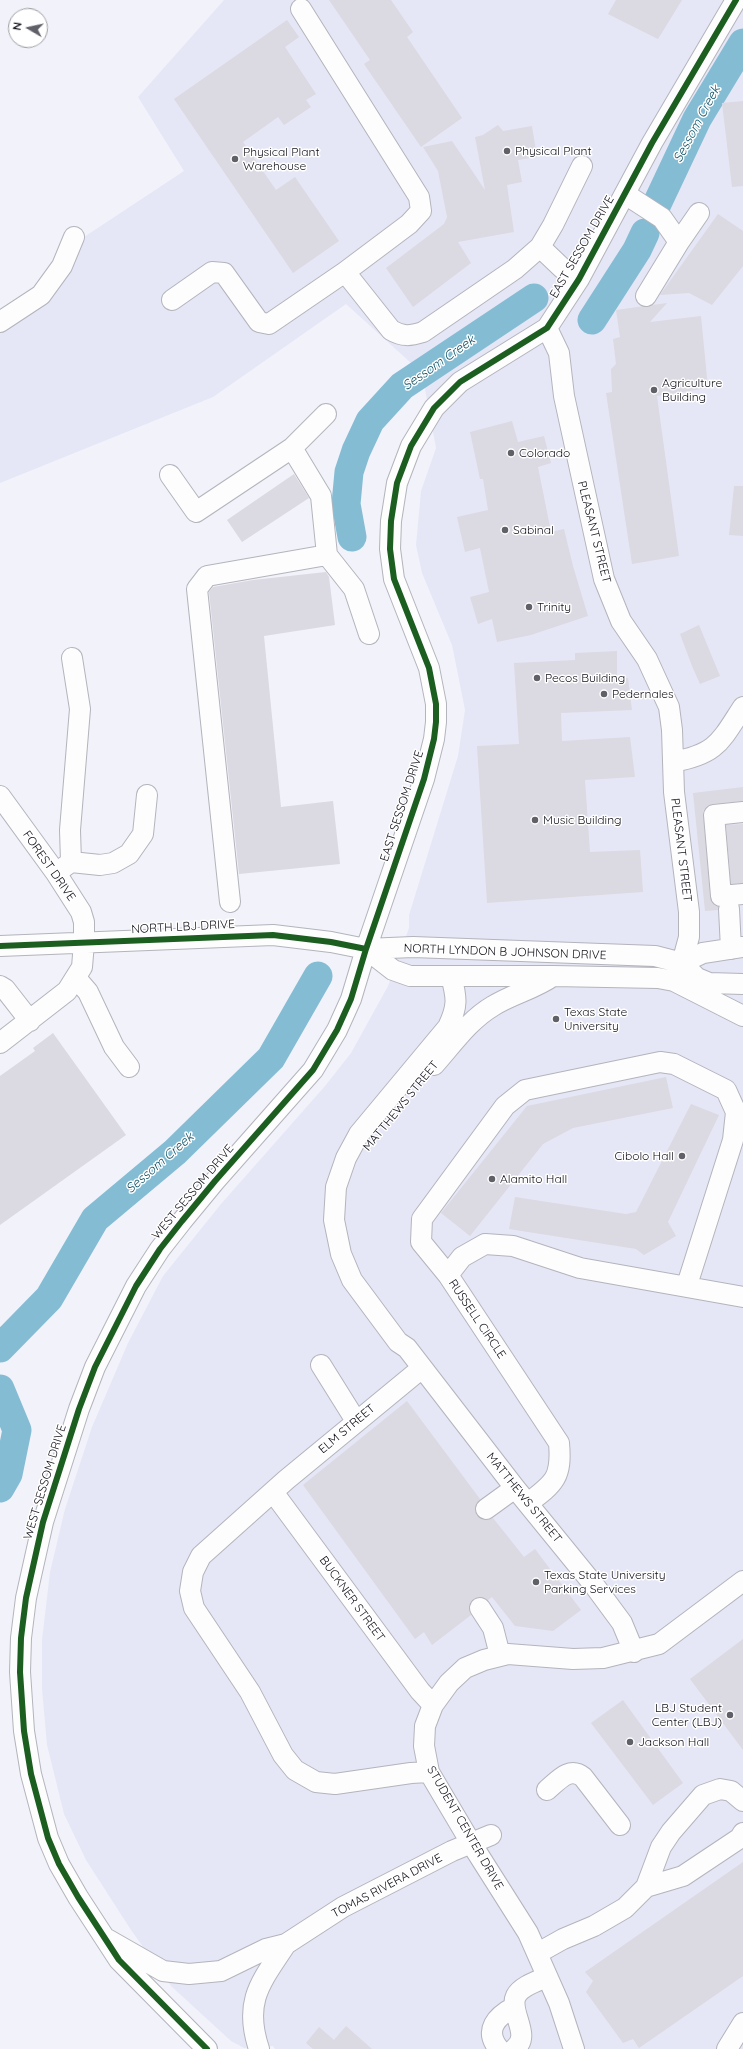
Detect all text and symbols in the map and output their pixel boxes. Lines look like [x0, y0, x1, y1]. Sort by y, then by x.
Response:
north arrow [8, 8, 48, 48]
text: N [10, 21, 25, 31]
water label: Sessom Creek [670, 83, 724, 165]
place label: Physical Plant [515, 144, 592, 158]
place label: Physical Plant Warehouse [243, 145, 320, 173]
marker: Physical Plant [502, 146, 512, 156]
marker: Physical Plant Warehouse [230, 154, 240, 164]
street label: EAST SESSOM DRIVE [547, 193, 617, 301]
water label: Sessom Creek [400, 332, 478, 394]
place label: Agriculture Building [662, 376, 722, 404]
marker: Agriculture Building [649, 385, 659, 395]
place label: Colorado [519, 446, 570, 460]
marker: Colorado [506, 448, 516, 458]
street label: PLEASANT STREET [574, 479, 614, 585]
place label: Sabinal [513, 523, 554, 537]
marker: Sabinal [500, 525, 510, 535]
place label: Trinity [537, 600, 571, 614]
marker: Trinity [524, 602, 534, 612]
place label: Pecos Building [545, 671, 625, 685]
marker: Pecos Building [532, 673, 542, 683]
place label: Pedernales [612, 687, 674, 701]
marker: Pedernales [599, 689, 609, 699]
street label: EAST SESSOM DRIVE [377, 749, 427, 863]
street label: PLEASANT STREET [667, 797, 695, 903]
place label: Music Building [543, 813, 622, 827]
marker: Music Building [530, 815, 540, 825]
street label: FOREST DRIVE [19, 828, 79, 904]
street label: NORTH LBJ DRIVE [131, 917, 235, 937]
street label: NORTH LYNDON B JOHNSON DRIVE [403, 941, 607, 963]
place label: Texas State University [564, 1005, 627, 1033]
marker: Texas State University [551, 1014, 561, 1024]
street label: MATTHEWS STREET [360, 1058, 442, 1154]
water label: Sessom Creek [123, 1129, 197, 1197]
street label: WEST SESSOM DRIVE [149, 1142, 237, 1242]
place label: Cibolo Hall [614, 1149, 674, 1163]
marker: Cibolo Hall [677, 1151, 687, 1161]
place label: Alamito Hall [500, 1172, 567, 1186]
marker: Alamito Hall [487, 1174, 497, 1184]
street label: RUSSELL CIRCLE [445, 1277, 509, 1361]
street label: ELM STREET [316, 1401, 378, 1457]
street label: WEST SESSOM DRIVE [21, 1423, 69, 1541]
street label: MATTHEWS STREET [483, 1450, 565, 1546]
street label: BUCKNER STREET [316, 1553, 388, 1645]
place label: Texas State University Parking Services [544, 1568, 665, 1596]
marker: Texas State University Parking Services [531, 1577, 541, 1587]
place label: LBJ Student Center (LBJ) [652, 1701, 722, 1729]
marker: LBJ Student Center (LBJ) [725, 1710, 735, 1720]
place label: Jackson Hall [638, 1735, 709, 1749]
marker: Jackson Hall [625, 1737, 635, 1747]
street label: STUDENT CENTER DRIVE [424, 1764, 506, 1892]
street label: TOMAS RIVERA DRIVE [329, 1851, 445, 1921]

